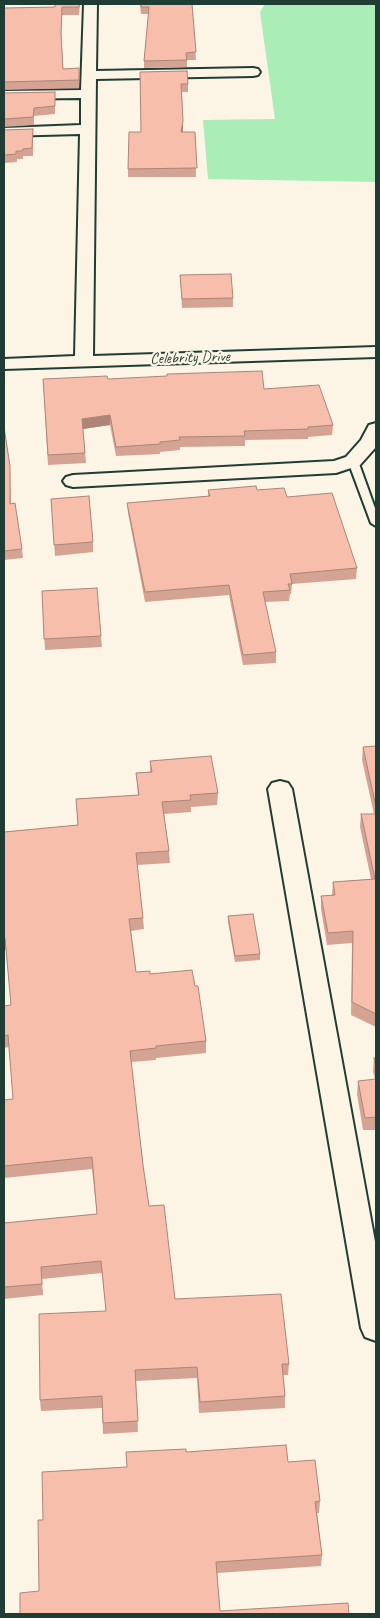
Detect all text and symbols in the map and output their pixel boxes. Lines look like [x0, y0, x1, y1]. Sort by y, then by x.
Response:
street label: Celebrity Drive [150, 347, 230, 369]

